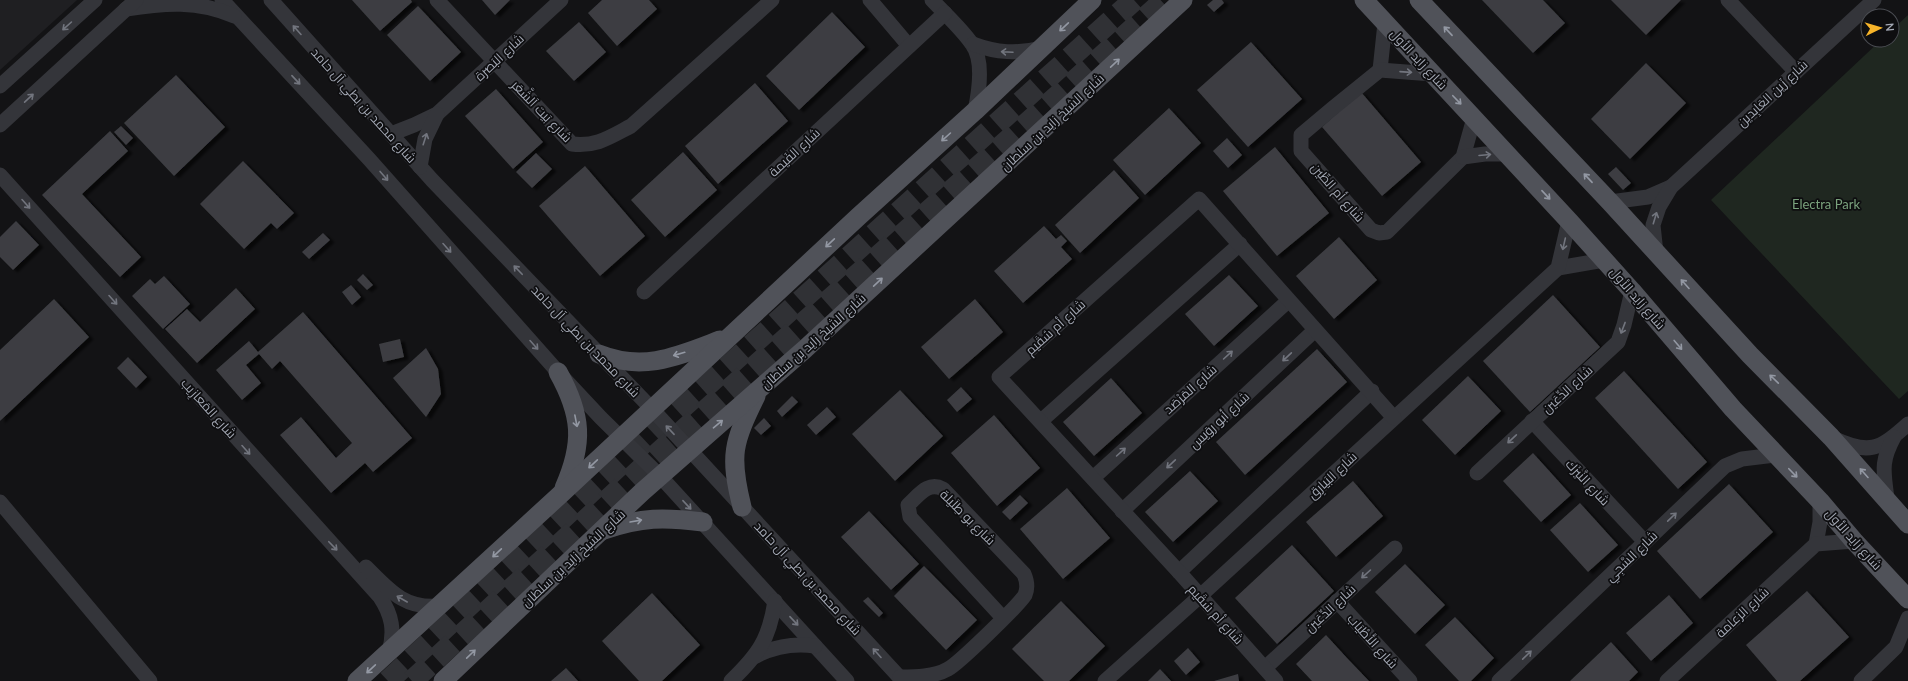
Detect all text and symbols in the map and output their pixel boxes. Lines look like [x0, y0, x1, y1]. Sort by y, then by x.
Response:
north arrow [1860, 8, 1900, 48]
one-way arrow [61, 22, 72, 31]
one-way arrow [1059, 22, 1069, 32]
text: N [1884, 22, 1897, 32]
one-way arrow [293, 25, 302, 35]
street label: شارع زايد الأول [1386, 25, 1451, 93]
one-way arrow [1444, 26, 1453, 36]
street label: شارع البَصرة [471, 30, 528, 85]
street label: شارع محمد بن بطي آل حامد [306, 44, 420, 168]
one-way arrow [1001, 49, 1014, 56]
street label: شارع زَين العَابِدين [1733, 56, 1811, 131]
one-way arrow [1110, 58, 1120, 68]
one-way arrow [1399, 68, 1412, 75]
street label: شارع الشيخ زايد بن سلطان [997, 70, 1108, 175]
one-way arrow [291, 75, 301, 85]
street label: شارع بَيت اَلشَّعَر [507, 75, 576, 146]
one-way arrow [24, 93, 34, 103]
one-way arrow [1452, 95, 1462, 105]
street label: شارع الفَيمة [765, 124, 824, 180]
one-way arrow [942, 132, 952, 141]
one-way arrow [422, 133, 429, 146]
one-way arrow [1478, 151, 1491, 158]
street label: شارع أم الطِّين [1306, 159, 1368, 226]
one-way arrow [379, 170, 388, 181]
one-way arrow [1583, 173, 1593, 183]
one-way arrow [1541, 190, 1551, 200]
park label: Electra Park [1792, 196, 1860, 212]
one-way arrow [22, 198, 31, 209]
one-way arrow [1652, 212, 1659, 225]
one-way arrow [1559, 237, 1567, 250]
one-way arrow [825, 239, 835, 248]
one-way arrow [443, 242, 452, 253]
street label: شارع زايد الأول [1606, 264, 1669, 333]
one-way arrow [513, 265, 523, 275]
one-way arrow [873, 277, 883, 287]
one-way arrow [1681, 279, 1690, 290]
street label: شارع محمد بن بطي آل حامد [526, 282, 644, 402]
street label: شارع الشيخ زايد بن سلطان [757, 290, 869, 393]
one-way arrow [109, 295, 118, 306]
street label: شارع أم سُقَيم [1022, 296, 1090, 359]
one-way arrow [1618, 322, 1626, 334]
one-way arrow [529, 340, 538, 350]
one-way arrow [1674, 340, 1683, 350]
one-way arrow [1223, 350, 1233, 360]
one-way arrow [673, 351, 686, 358]
one-way arrow [1282, 352, 1292, 361]
street label: شارع المَرْصَد [1160, 361, 1220, 418]
street label: شارع الدِّعَين [1538, 362, 1596, 417]
one-way arrow [1769, 374, 1779, 384]
street label: شارع المَعازِيب [177, 375, 240, 442]
street label: شارع أبو روَيس [1186, 388, 1253, 453]
one-way arrow [573, 414, 581, 427]
one-way arrow [713, 420, 724, 429]
one-way arrow [666, 425, 675, 435]
one-way arrow [1507, 435, 1517, 444]
one-way arrow [242, 444, 251, 455]
one-way arrow [1116, 448, 1126, 457]
street label: شارع البَيارِق [1304, 448, 1361, 503]
street label: شارع النَّيزَك [1562, 456, 1613, 509]
one-way arrow [588, 460, 598, 469]
one-way arrow [1166, 460, 1176, 469]
one-way arrow [1788, 468, 1798, 478]
one-way arrow [1859, 468, 1868, 478]
street label: شارع بو طِلَيلة [936, 486, 999, 549]
one-way arrow [682, 500, 692, 510]
street label: شارع زايد الأول [1822, 505, 1886, 574]
street label: شارع الشيخ زايد بن سلطان [518, 506, 629, 611]
one-way arrow [1667, 512, 1677, 521]
one-way arrow [630, 517, 643, 525]
street label: شارع محمد بن بطي آل حامد [749, 518, 865, 640]
street label: شارع السَّجِي [1602, 527, 1662, 587]
one-way arrow [329, 541, 338, 551]
one-way arrow [492, 548, 503, 557]
one-way arrow [1361, 570, 1371, 579]
street label: شارع أم سُقَيم [1184, 581, 1247, 649]
street label: شارع الدِّعَين [1301, 581, 1359, 636]
street label: شارع الزعامة [1712, 583, 1773, 641]
one-way arrow [396, 594, 408, 602]
street label: شارع الأَطْيَاب [1344, 610, 1402, 672]
one-way arrow [789, 616, 798, 626]
one-way arrow [873, 648, 882, 658]
one-way arrow [466, 649, 476, 659]
one-way arrow [1522, 650, 1532, 659]
one-way arrow [366, 664, 376, 673]

